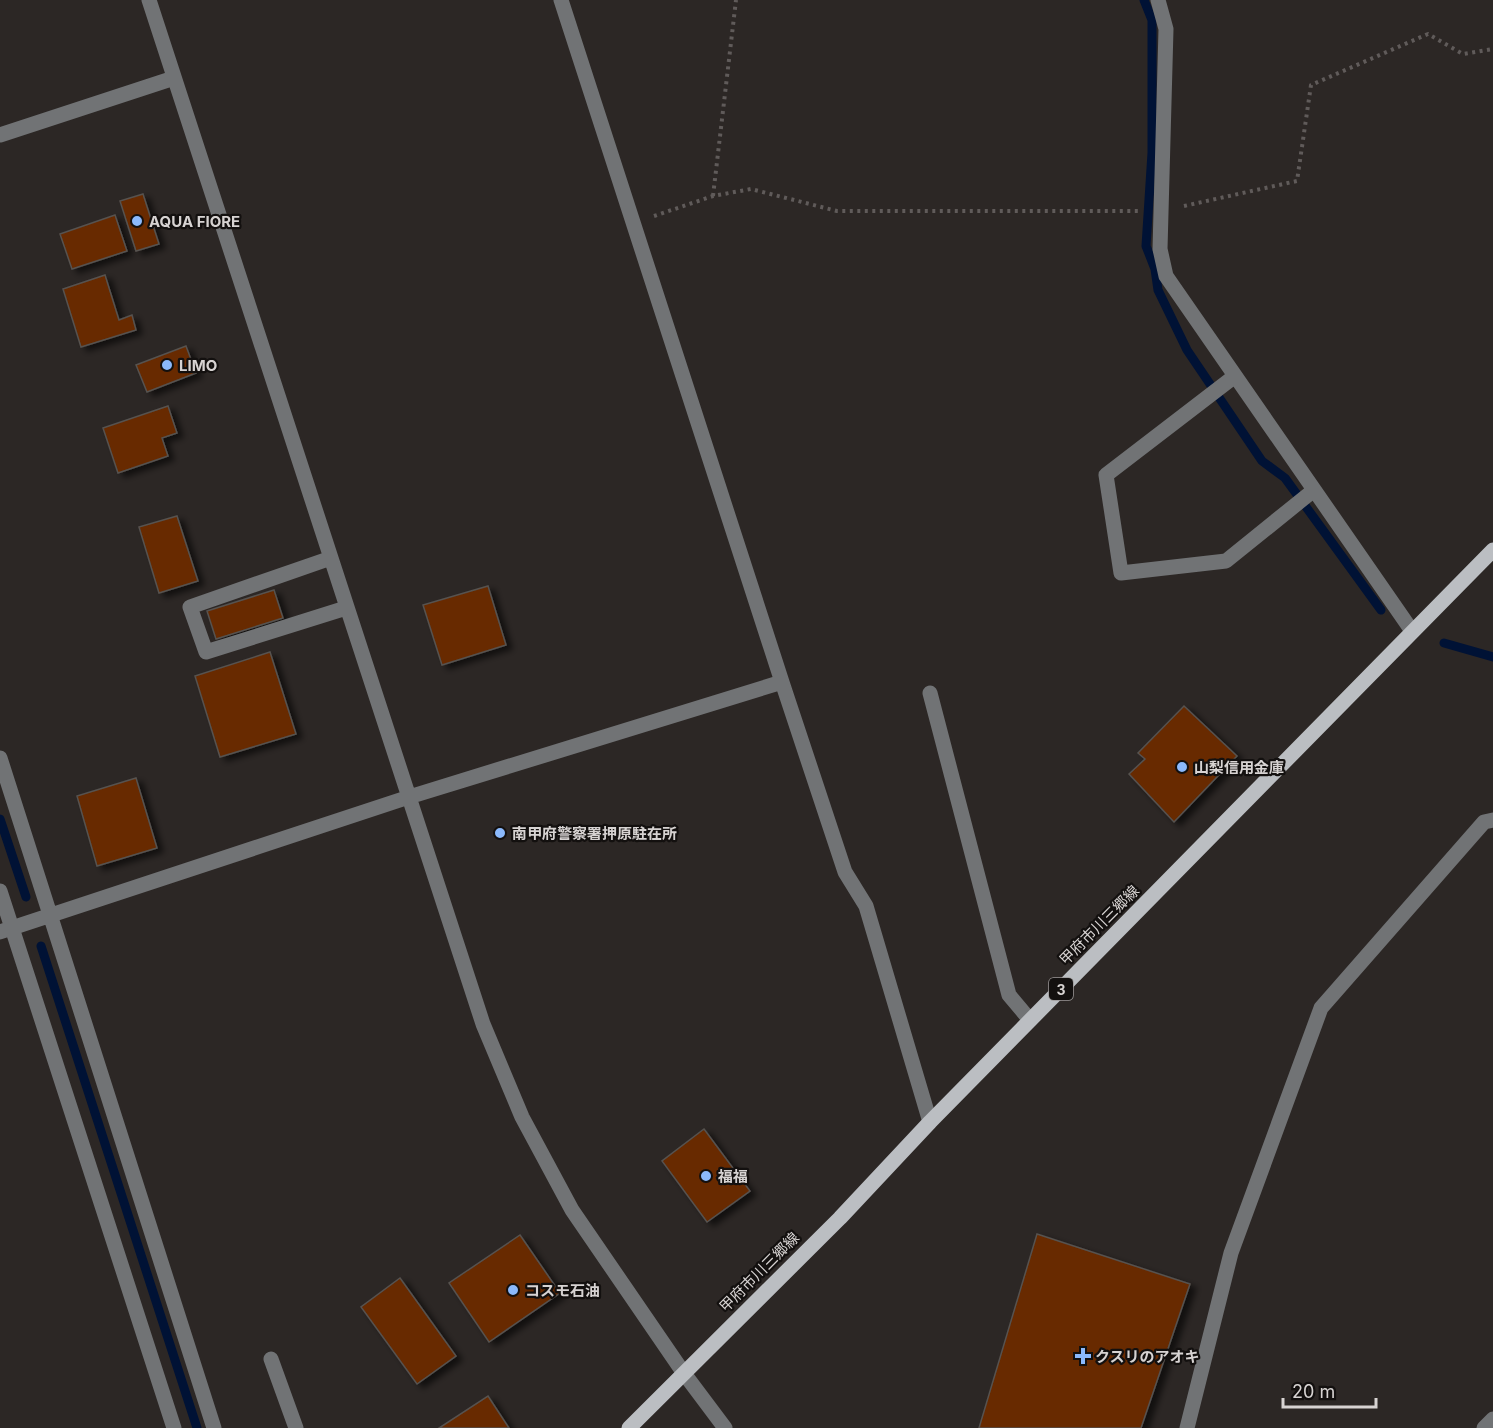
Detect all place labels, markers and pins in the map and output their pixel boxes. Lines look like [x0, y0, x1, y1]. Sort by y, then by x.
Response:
place label: AQUA FIORE [149, 212, 240, 231]
marker: AQUA FIORE [130, 214, 144, 228]
place label: LIMO [179, 356, 217, 375]
marker: LIMO [160, 358, 174, 372]
place label: 山梨信用金庫 [1194, 758, 1284, 777]
marker: 山梨信用金庫 [1175, 760, 1189, 774]
place label: 南甲府警察署押原駐在所 [512, 824, 677, 843]
marker: 南甲府警察署押原駐在所 [493, 826, 507, 840]
place label: 福福 [717, 1167, 748, 1186]
marker: 福福 [699, 1169, 713, 1183]
place label: コスモ石油 [525, 1281, 600, 1300]
marker: コスモ石油 [506, 1283, 520, 1297]
place label: クスリのアオキ [1095, 1347, 1200, 1366]
marker: クスリのアオキ [1076, 1349, 1090, 1363]

